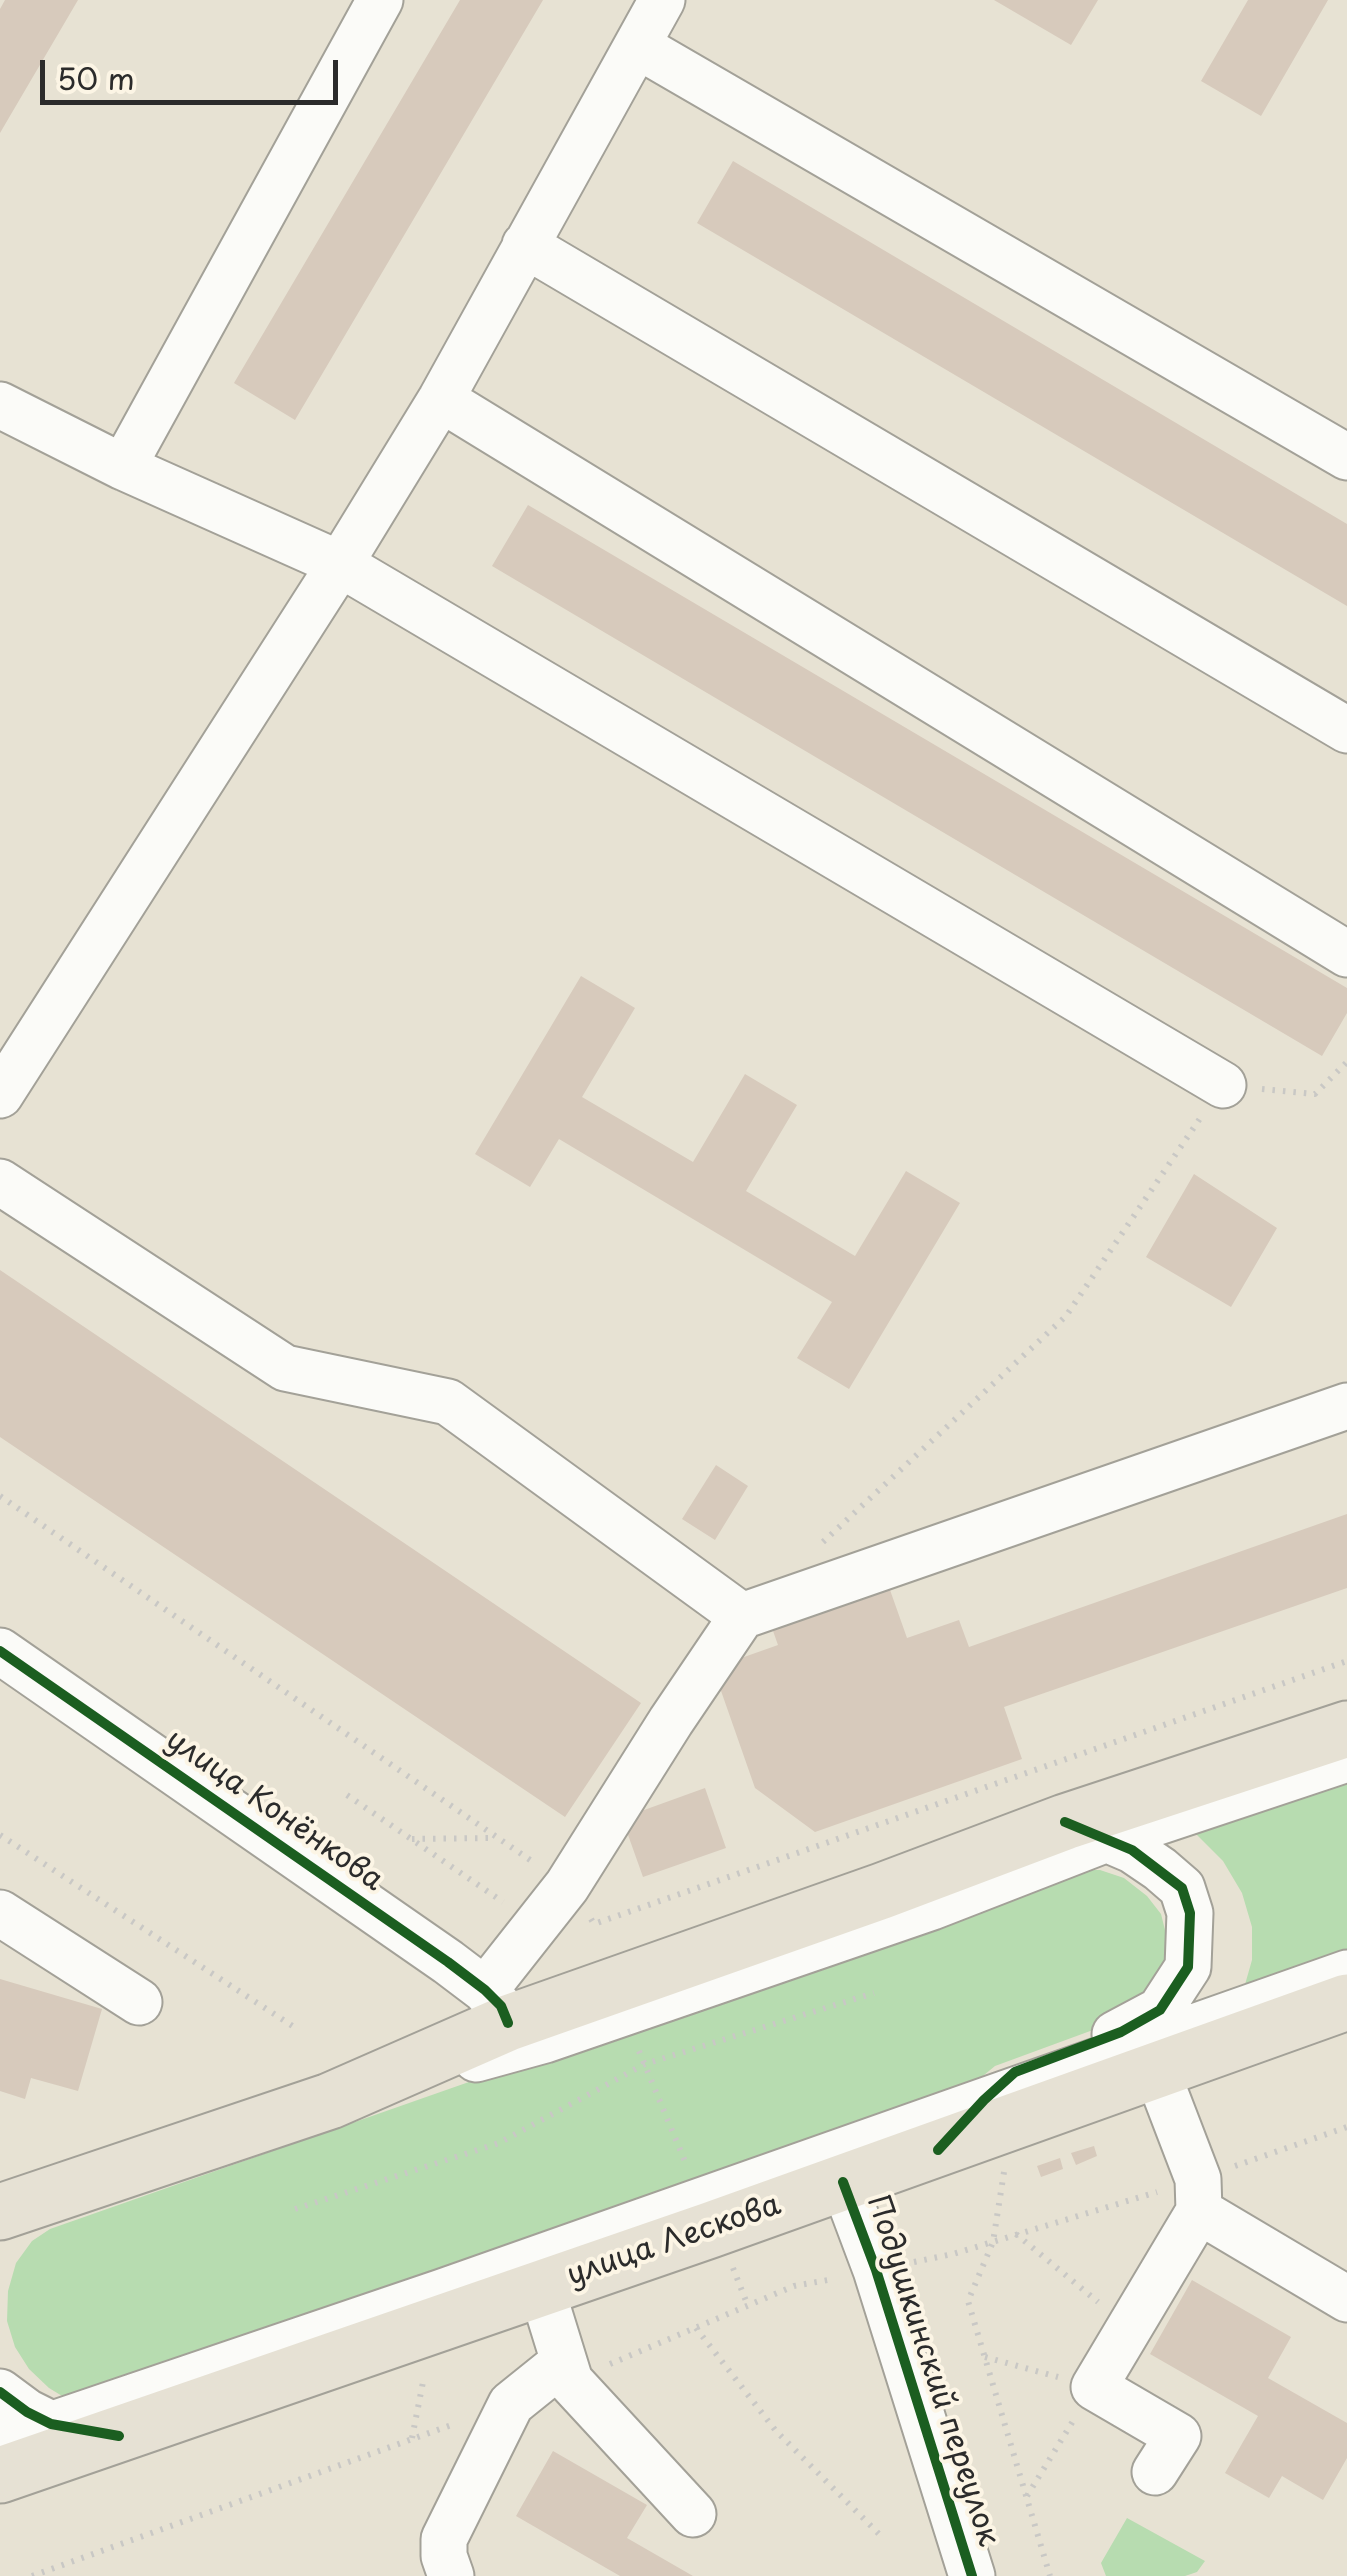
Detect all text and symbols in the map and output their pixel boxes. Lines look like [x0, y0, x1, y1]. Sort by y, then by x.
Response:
scale bar [45, 40, 342, 102]
text: 50 m [57, 55, 135, 100]
street label: улица Конёнкова [158, 1722, 390, 1900]
street label: улица Лескова [562, 2188, 786, 2294]
street label: Подушкинский переулок [858, 2191, 1006, 2551]

